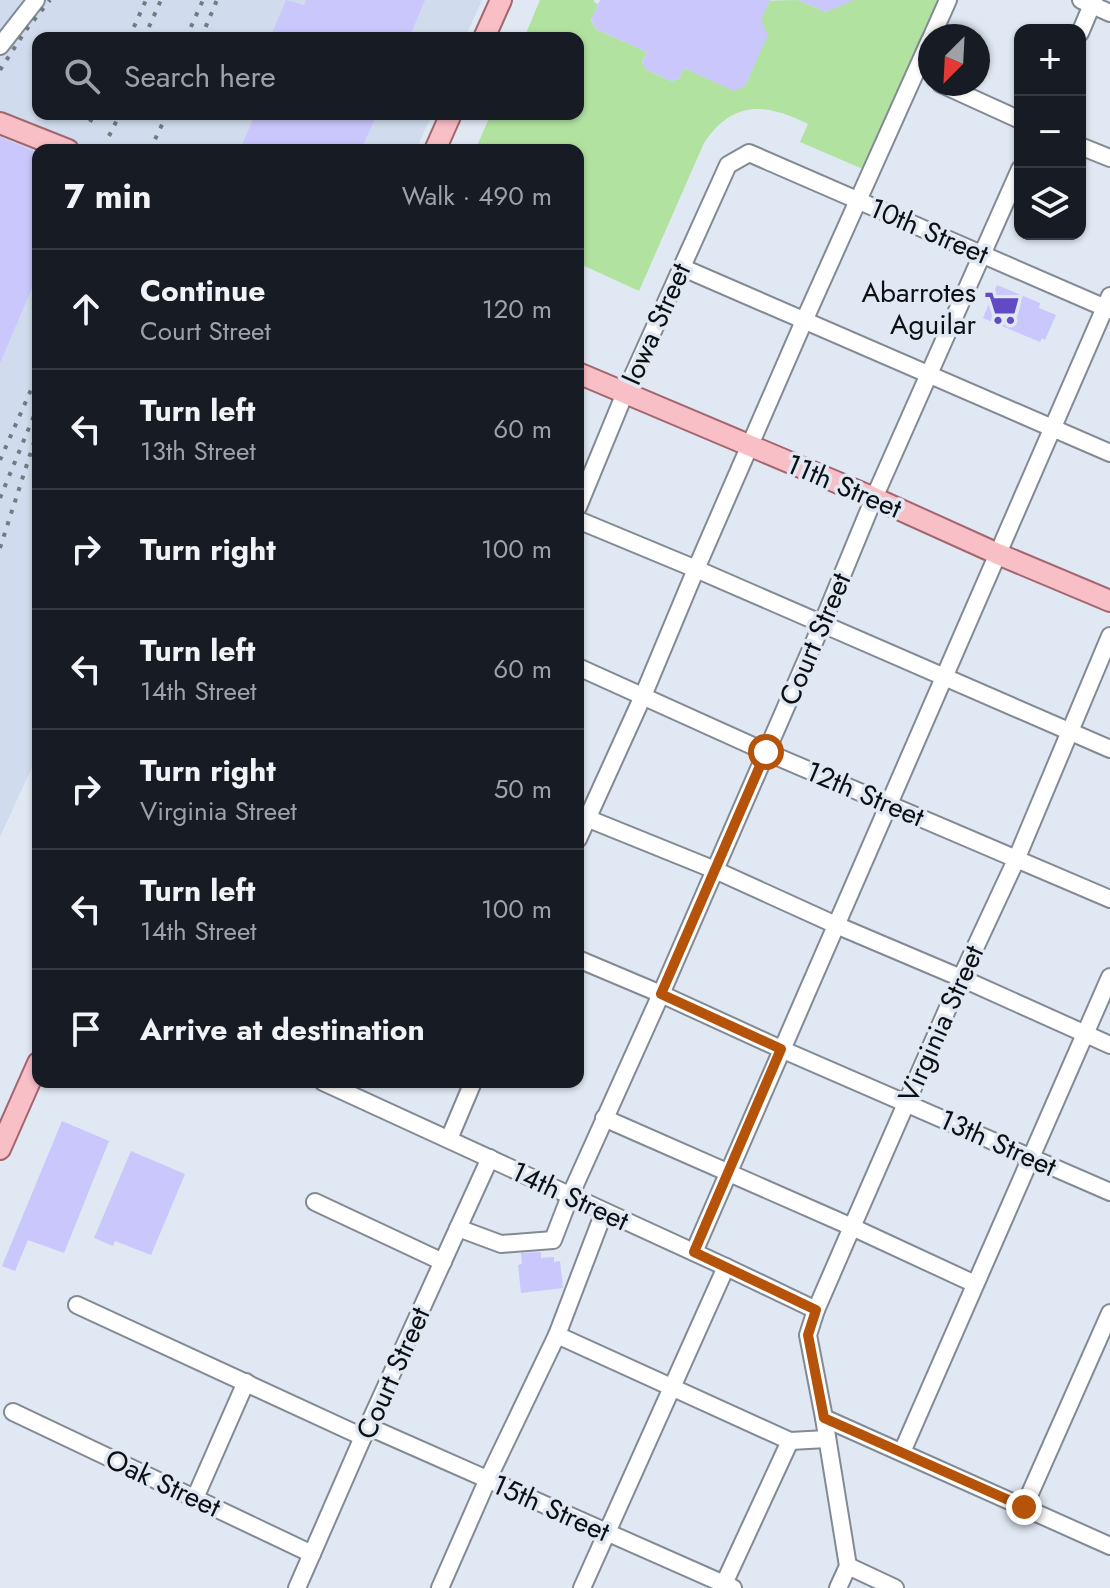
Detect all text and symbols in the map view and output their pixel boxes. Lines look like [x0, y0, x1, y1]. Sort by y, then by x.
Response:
north arrow [918, 24, 990, 96]
map controls [1014, 24, 1086, 240]
button: + [1014, 24, 1086, 96]
search box [32, 32, 584, 120]
icon: search [60, 54, 104, 98]
text: Search here [124, 55, 276, 98]
button: − [1014, 96, 1086, 168]
button: layers [1014, 168, 1086, 240]
text: 7 min [64, 172, 152, 221]
text: Walk · 490 m [402, 177, 552, 215]
street label: 10th Street [863, 188, 995, 275]
street label: Iowa Street [611, 256, 701, 391]
text: Continue [140, 269, 266, 312]
place label: Abarrotes Aguilar [862, 272, 976, 345]
icon: ahead [64, 287, 108, 331]
supermarket icon: Abarrotes Aguilar [983, 289, 1021, 327]
text: 120 m [482, 290, 552, 328]
text: Court Street [140, 312, 271, 350]
text: Turn left [140, 389, 255, 432]
icon: left [64, 407, 108, 451]
text: 60 m [493, 410, 552, 448]
text: 13th Street [140, 432, 256, 470]
street label: 11th Street [780, 443, 908, 529]
icon: right [64, 527, 108, 571]
text: Turn right [140, 528, 276, 571]
text: 100 m [481, 530, 552, 568]
street label: Court Street [769, 566, 861, 712]
text: Turn left [140, 629, 255, 672]
icon: left [64, 647, 108, 691]
text: 60 m [493, 650, 552, 688]
text: 14th Street [140, 672, 257, 710]
route start [748, 734, 784, 770]
text: Turn right [140, 749, 276, 792]
street label: 12th Street [799, 751, 931, 837]
icon: right [64, 767, 108, 811]
text: 50 m [494, 770, 552, 808]
text: Virginia Street [140, 792, 297, 830]
text: Turn left [140, 869, 255, 912]
icon: left [64, 887, 108, 931]
text: 100 m [481, 890, 552, 928]
text: 14th Street [140, 912, 257, 950]
street label: Virginia Street [888, 938, 994, 1109]
icon: arrive [64, 1007, 108, 1051]
text: Arrive at destination [140, 1008, 425, 1051]
street label: 13th Street [933, 1099, 1063, 1187]
street label: 14th Street [504, 1151, 636, 1241]
street label: Court Street [346, 1300, 440, 1446]
street label: Oak Street [99, 1438, 228, 1528]
street label: 15th Street [486, 1464, 617, 1552]
route end [1006, 1489, 1042, 1525]

